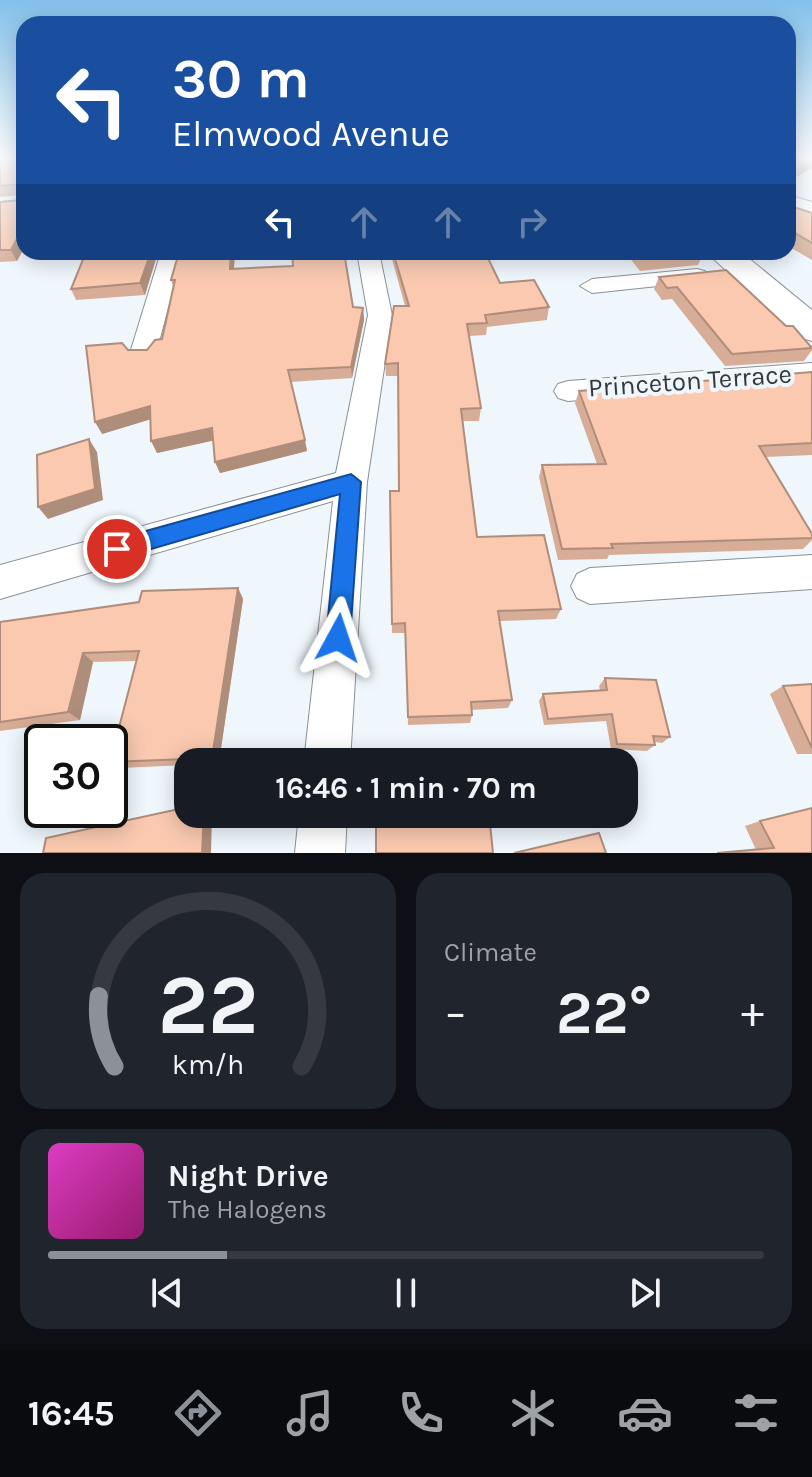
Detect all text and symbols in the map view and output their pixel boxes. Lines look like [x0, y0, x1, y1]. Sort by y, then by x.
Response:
text: 30 m [172, 46, 310, 111]
icon: left [40, 48, 144, 152]
text: Elmwood Avenue [172, 113, 450, 155]
icon: left [258, 200, 302, 244]
icon: ahead [342, 200, 386, 244]
icon: ahead [426, 200, 470, 244]
icon: right [510, 200, 554, 244]
street label: Princeton Terrace [587, 358, 793, 404]
pin [83, 515, 151, 583]
icon: arrive [95, 527, 139, 571]
position arrow [296, 596, 380, 680]
speed limit sign: 30 [24, 724, 128, 828]
text: 16:46 · 1 min · 70 m [275, 770, 537, 806]
text: Climate [444, 937, 537, 968]
text: 22 [158, 957, 258, 1054]
text: 22° [556, 978, 652, 1048]
text: − [444, 987, 467, 1038]
text: + [741, 987, 764, 1038]
text: km/h [172, 1048, 244, 1081]
text: Night Drive [168, 1158, 329, 1194]
text: The Halogens [168, 1194, 327, 1225]
icon: previous [145, 1271, 189, 1315]
icon: pause [384, 1271, 428, 1315]
icon: next [623, 1271, 667, 1315]
icon: directions [170, 1385, 226, 1441]
icon: music [282, 1385, 338, 1441]
icon: phone [393, 1385, 449, 1441]
icon: climate [505, 1385, 561, 1441]
icon: car [617, 1385, 673, 1441]
icon: filters [728, 1385, 784, 1441]
text: 16:45 [28, 1392, 115, 1434]

